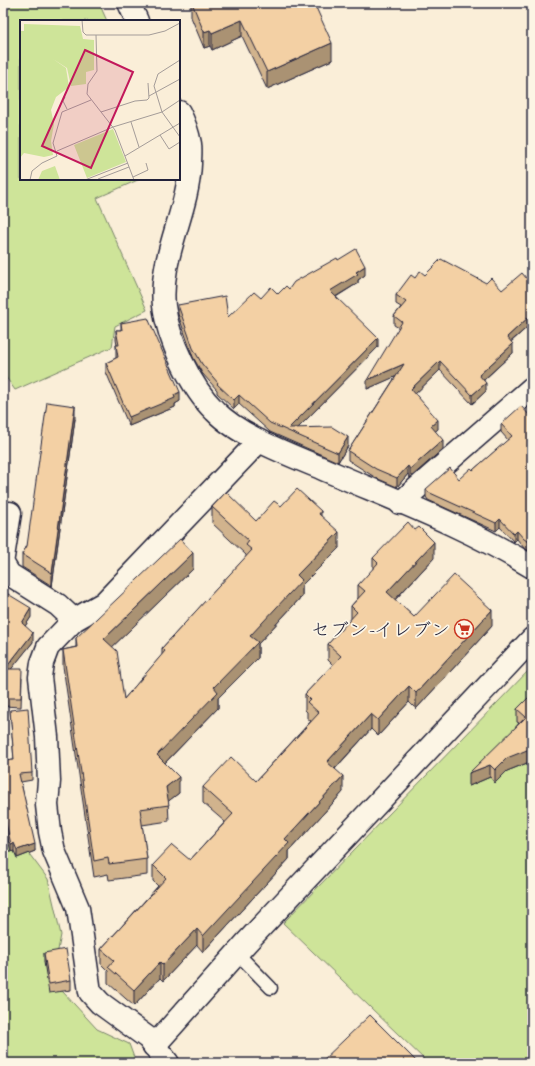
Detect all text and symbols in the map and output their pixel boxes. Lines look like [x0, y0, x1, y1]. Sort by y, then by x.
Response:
inset map [20, 20, 180, 180]
place label: セブン-イレブン [311, 618, 450, 642]
supermarket icon: セブン-イレブン [453, 618, 475, 640]

